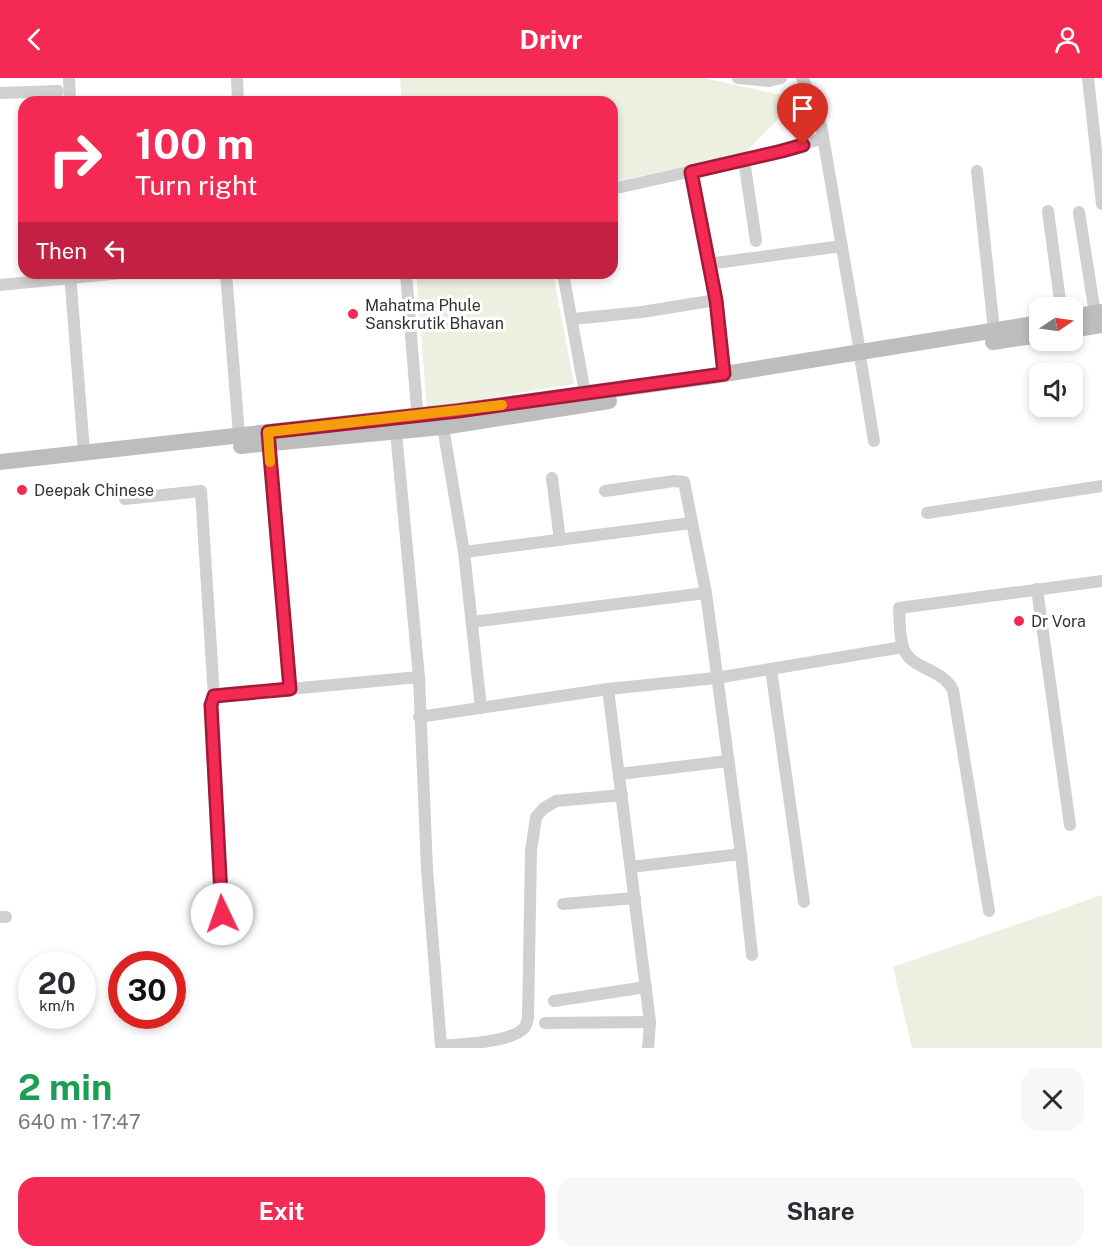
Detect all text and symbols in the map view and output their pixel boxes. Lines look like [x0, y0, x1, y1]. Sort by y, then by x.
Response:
icon: back [18, 23, 51, 56]
text: Drivr [520, 23, 582, 55]
icon: person [1051, 23, 1084, 56]
pin [777, 83, 828, 145]
icon: arrive [786, 92, 819, 125]
text: 100 m [135, 119, 254, 168]
icon: right [36, 120, 114, 198]
text: Turn right [135, 169, 258, 201]
icon: left [99, 234, 132, 267]
text: Then [36, 238, 87, 264]
place label: Mahatma Phule Sanskrutik Bhavan [365, 296, 504, 333]
north arrow [1029, 297, 1083, 351]
map controls [1029, 297, 1083, 417]
marker: Mahatma Phule Sanskrutik Bhavan [346, 307, 360, 321]
button: sound [1029, 363, 1083, 417]
place label: Deepak Chinese [34, 481, 154, 500]
marker: Deepak Chinese [15, 483, 29, 497]
place label: Dr Vora [1031, 612, 1086, 631]
marker: Dr Vora [1012, 614, 1026, 628]
position arrow [190, 882, 254, 946]
speed limit sign: 30 [108, 951, 186, 1029]
text: 20 [38, 965, 76, 1001]
text: km/h [39, 997, 75, 1014]
text: 2 min [18, 1066, 112, 1108]
button: close [1021, 1068, 1084, 1131]
text: 640 m · 17:47 [18, 1110, 141, 1134]
button: Exit [18, 1177, 545, 1246]
button: Share [557, 1177, 1084, 1246]

